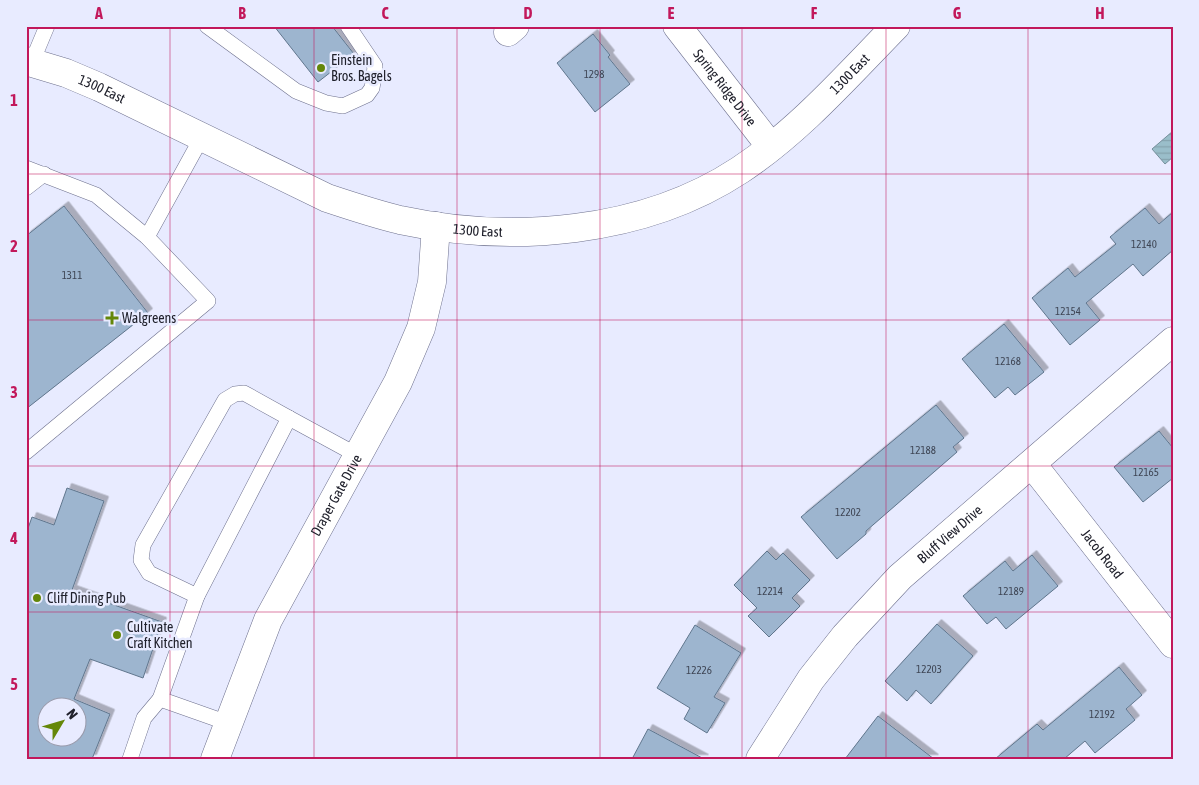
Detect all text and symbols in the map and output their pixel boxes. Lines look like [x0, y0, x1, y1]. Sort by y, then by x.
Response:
text: A [94, 4, 103, 22]
text: B [238, 4, 246, 22]
text: C [381, 4, 389, 22]
text: D [524, 4, 533, 22]
text: E [668, 4, 675, 22]
text: F [811, 4, 818, 22]
text: G [953, 4, 962, 22]
text: H [1095, 4, 1105, 22]
street label: Spring Ridge Drive [690, 46, 760, 129]
street label: 1300 East [827, 50, 873, 97]
place label: Einstein Bros. Bagels [331, 52, 392, 84]
marker: Einstein Bros. Bagels [315, 62, 327, 74]
house number: 1298 [584, 68, 604, 80]
street label: 1300 East [76, 71, 128, 107]
text: 1 [10, 91, 18, 109]
street label: 1300 East [452, 221, 503, 240]
text: 2 [10, 237, 18, 255]
house number: 12140 [1131, 238, 1157, 250]
house number: 1311 [62, 269, 82, 281]
house number: 12154 [1055, 305, 1081, 317]
place label: Walgreens [122, 310, 176, 326]
marker: Walgreens [106, 312, 118, 324]
house number: 12168 [995, 355, 1021, 367]
text: 3 [10, 383, 18, 401]
house number: 12188 [910, 444, 936, 456]
street label: Draper Gate Drive [307, 452, 365, 539]
house number: 12165 [1133, 466, 1159, 478]
street label: Bluff View Drive [914, 502, 985, 566]
house number: 12202 [835, 506, 861, 518]
street label: Jacob Road [1078, 526, 1127, 582]
text: 4 [9, 529, 18, 547]
house number: 12214 [757, 585, 783, 597]
house number: 12189 [998, 585, 1024, 597]
place label: Cliff Dining Pub [47, 590, 126, 606]
marker: Cliff Dining Pub [31, 592, 43, 604]
place label: Cultivate Craft Kitchen [127, 619, 193, 651]
marker: Cultivate Craft Kitchen [111, 629, 123, 641]
house number: 12203 [916, 663, 942, 675]
house number: 12226 [686, 664, 712, 676]
text: 5 [10, 675, 18, 693]
north arrow [38, 698, 88, 748]
text: N [63, 706, 81, 722]
house number: 12192 [1089, 708, 1115, 720]

